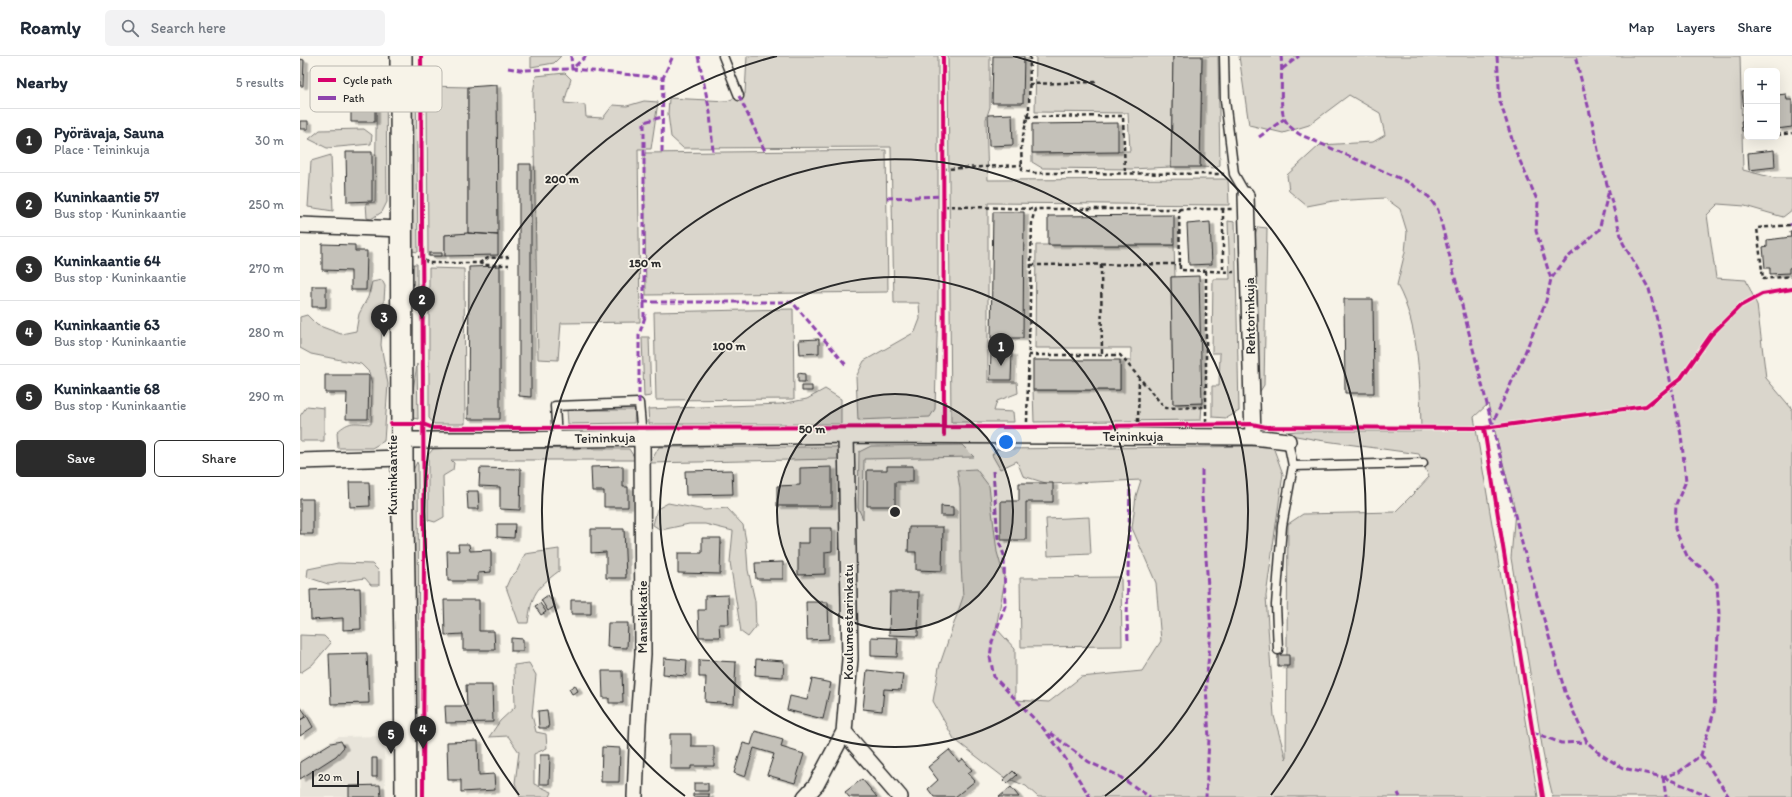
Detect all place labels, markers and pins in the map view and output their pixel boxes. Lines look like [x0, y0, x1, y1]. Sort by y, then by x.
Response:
pin: 2 [409, 286, 435, 319]
pin: 3 [371, 304, 397, 337]
pin: 1 [988, 333, 1014, 366]
centre of rings [888, 505, 902, 519]
pin: 4 [410, 716, 436, 749]
pin: 5 [378, 721, 404, 754]

